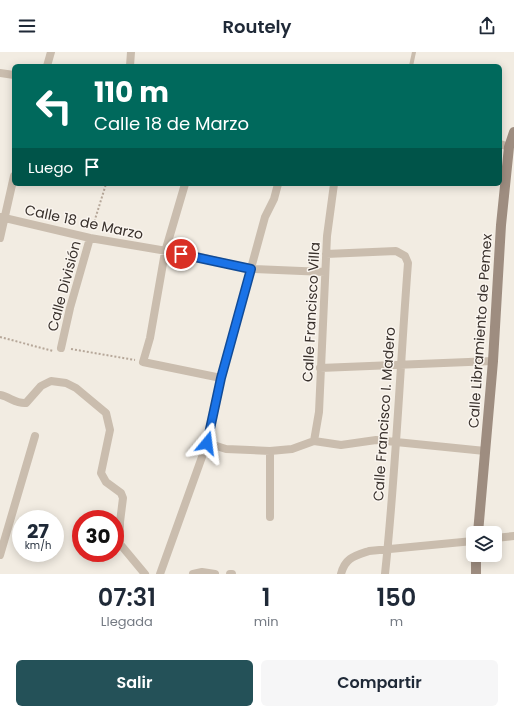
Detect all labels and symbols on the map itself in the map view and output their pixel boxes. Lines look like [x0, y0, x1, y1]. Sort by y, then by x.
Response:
street label: Calle 18 de Marzo [23, 200, 145, 244]
street label: Calle Libramiento de Pemex [463, 233, 497, 429]
pin [164, 237, 198, 271]
street label: Calle División [42, 239, 86, 333]
street label: Calle Francisco Villa [297, 242, 325, 382]
street label: Calle Francisco I. Madero [368, 326, 400, 502]
position arrow [186, 422, 228, 464]
speed limit sign: 30 [72, 510, 124, 562]

